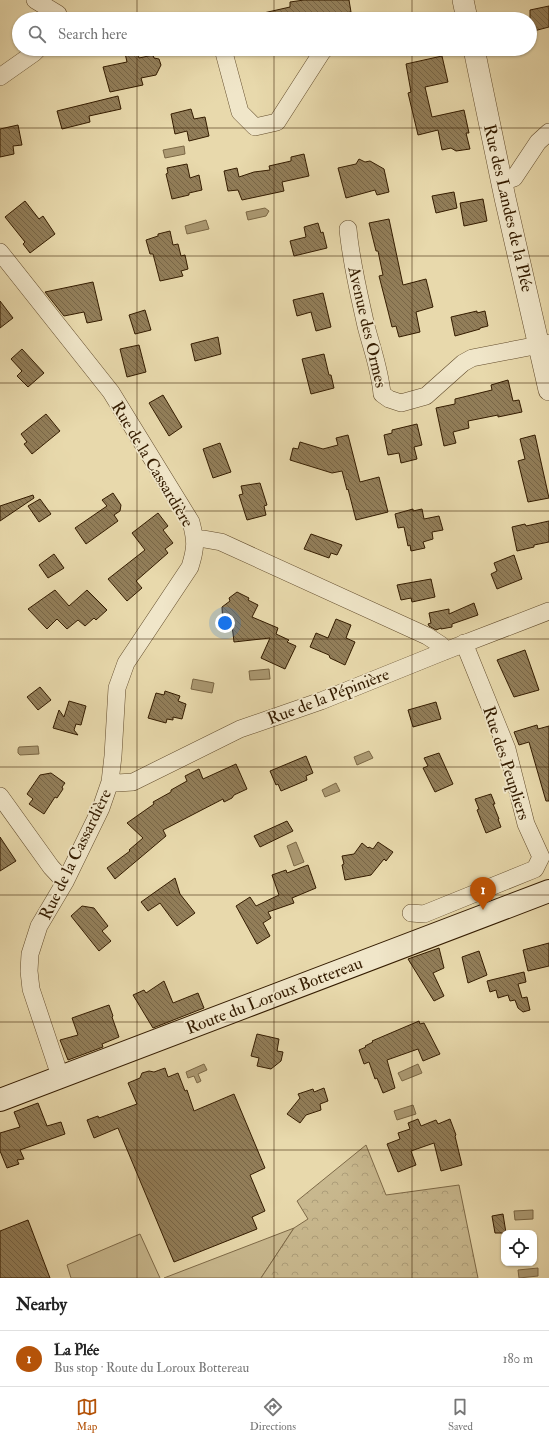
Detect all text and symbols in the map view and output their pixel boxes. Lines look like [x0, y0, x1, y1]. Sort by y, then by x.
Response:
search box [12, 12, 537, 56]
icon: search [26, 23, 48, 45]
text: Search here [58, 25, 127, 44]
street label: Rue des Landes de la Plée [479, 122, 538, 294]
street label: Avenue des Ormes [343, 263, 392, 390]
street label: Rue de la Cassardière [107, 398, 198, 531]
your location [215, 613, 235, 633]
street label: Rue de la Pépinière [264, 664, 392, 730]
street label: Rue des Peupliers [477, 704, 535, 823]
street label: Rue de la Cassardière [35, 785, 116, 923]
pin: 1 [470, 877, 496, 910]
street label: Route du Loroux Bottereau [183, 952, 366, 1039]
map controls [501, 1230, 537, 1266]
button: locate [501, 1230, 537, 1266]
text: Nearby [16, 1294, 67, 1315]
text: La Plée [54, 1341, 99, 1360]
text: 1 [27, 1351, 31, 1367]
text: 180 m [503, 1351, 533, 1367]
text: Bus stop · Route du Loroux Bottereau [54, 1360, 249, 1376]
tab: Map [76, 1396, 98, 1433]
tab: Directions [250, 1396, 296, 1433]
tab: Saved [448, 1396, 473, 1433]

